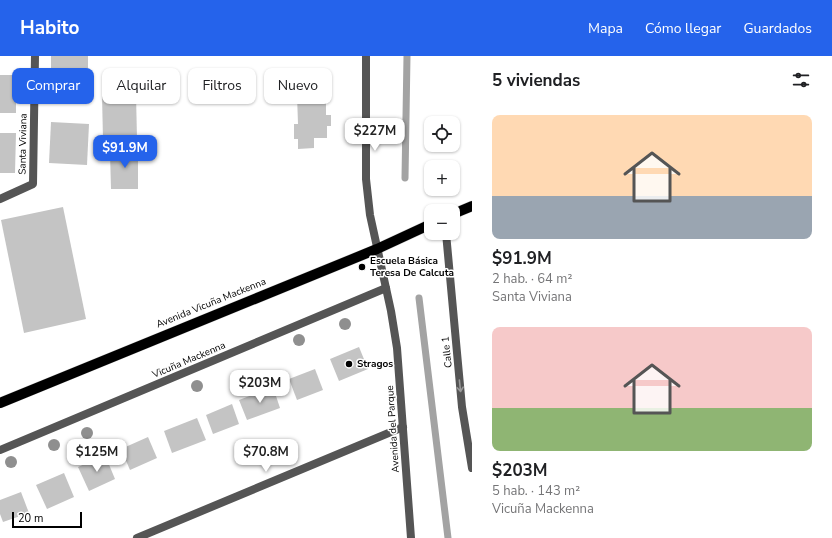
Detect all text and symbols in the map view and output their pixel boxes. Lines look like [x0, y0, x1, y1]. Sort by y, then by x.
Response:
text: Habito [20, 15, 79, 41]
text: Mapa [588, 19, 623, 38]
text: Cómo llegar [645, 19, 721, 38]
text: Guardados [743, 19, 812, 38]
chip: Comprar [12, 68, 94, 104]
chip: Alquilar [102, 68, 180, 104]
chip: Filtros [188, 68, 256, 104]
chip: Nuevo [264, 68, 332, 104]
text: 5 viviendas [492, 69, 580, 92]
icon: filters [790, 69, 812, 91]
street label: Santa Viviana [15, 113, 31, 175]
map controls [424, 116, 460, 240]
button: locate [424, 116, 460, 152]
pin: $227M [347, 118, 403, 152]
text: $227M [354, 122, 396, 140]
pin: $91.9M [92, 135, 158, 169]
text: $91.9M [102, 139, 148, 157]
icon: home [616, 141, 688, 213]
button: + [424, 160, 460, 196]
button: − [424, 204, 460, 240]
text: $91.9M [492, 247, 552, 270]
place label: Escuela Básica Teresa De Calcuta [370, 254, 454, 280]
marker: Escuela Básica Teresa De Calcuta [357, 262, 367, 272]
text: 2 hab. · 64 m² [492, 270, 572, 288]
street label: Avenida Vicuña Mackenna [154, 275, 268, 331]
text: Santa Viviana [492, 288, 572, 306]
street label: Calle 1 [438, 336, 456, 368]
street label: Vicuña Mackenna [149, 338, 228, 382]
icon: home [616, 353, 688, 425]
place label: Stragos [357, 357, 393, 371]
marker: Stragos [344, 359, 354, 369]
pin: $203M [232, 370, 288, 404]
text: $203M [239, 374, 281, 392]
one-way arrow [456, 379, 464, 392]
street label: Avenida del Parque [383, 385, 403, 473]
pin: $125M [69, 439, 125, 473]
pin: $70.8M [233, 439, 299, 473]
text: $125M [76, 443, 118, 461]
text: $70.8M [243, 443, 289, 461]
text: $203M [492, 459, 548, 482]
text: 5 hab. · 143 m² [492, 482, 580, 500]
text: Vicuña Mackenna [492, 500, 594, 518]
scale bar [12, 510, 82, 529]
text: 20 m [18, 511, 43, 526]

